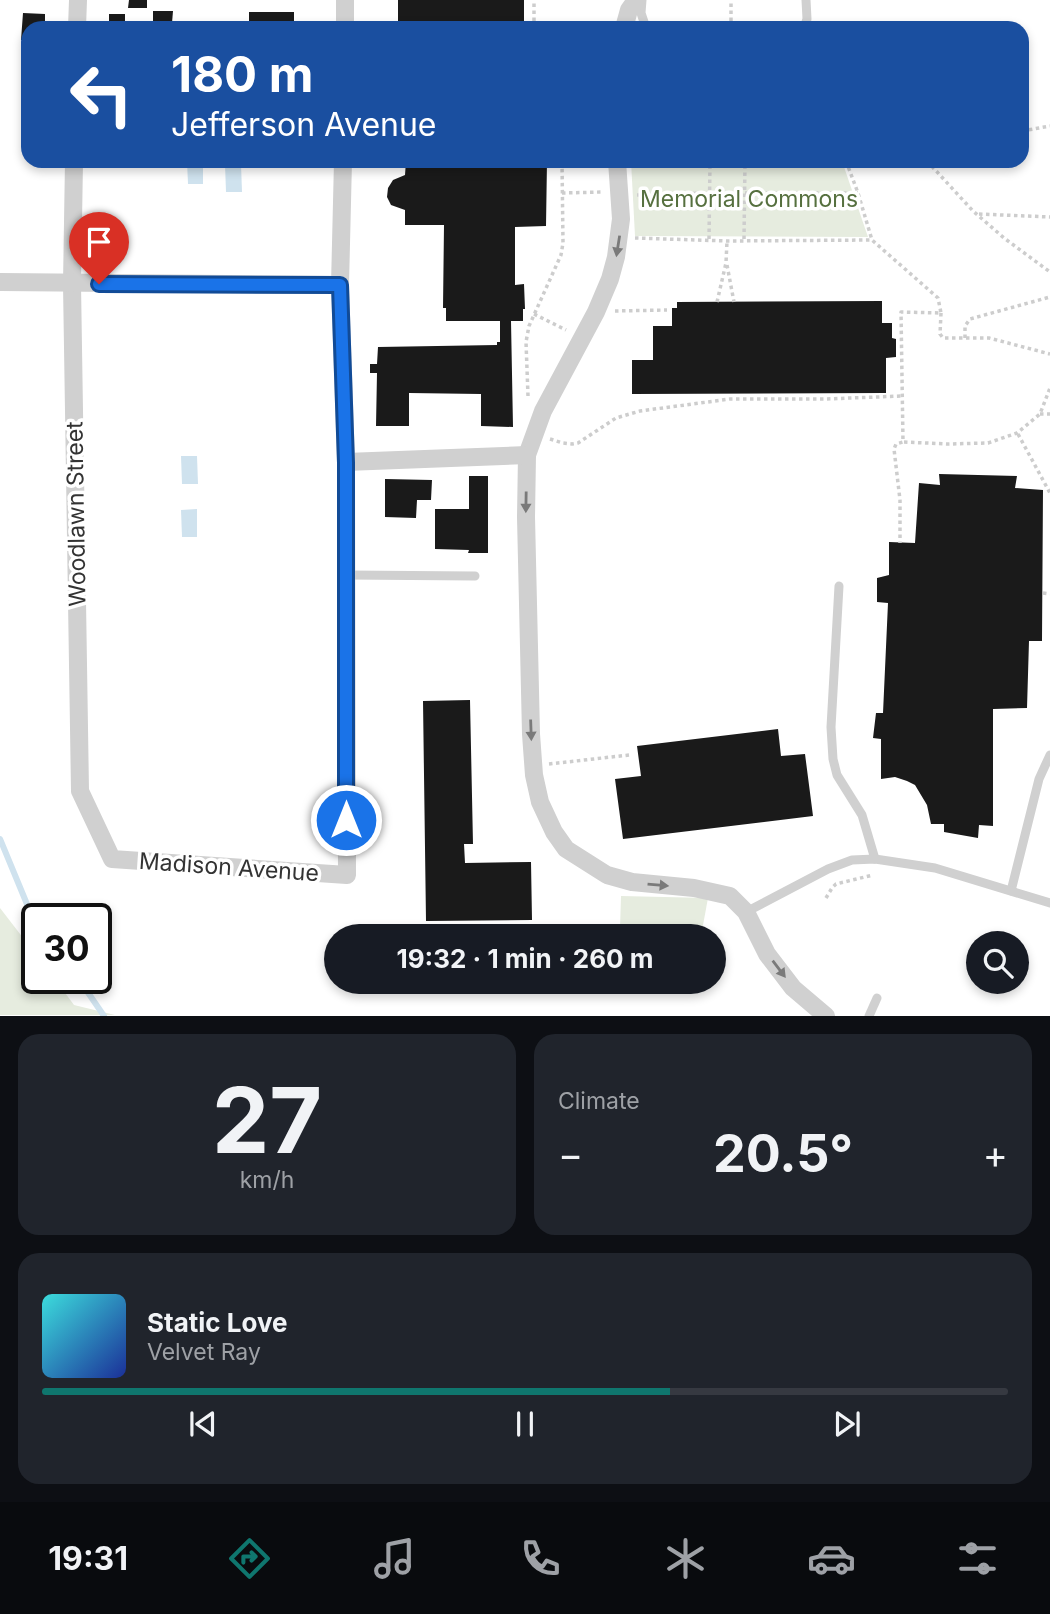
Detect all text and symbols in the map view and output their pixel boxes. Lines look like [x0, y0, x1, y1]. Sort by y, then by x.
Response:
text: 180 m [171, 45, 313, 104]
icon: left [56, 49, 147, 140]
text: Jefferson Avenue [171, 105, 437, 144]
park label: Memorial Commons [640, 185, 858, 213]
pin [69, 212, 129, 284]
icon: arrive [80, 223, 118, 261]
one-way arrow [612, 235, 623, 257]
street label: Woodlawn Street [60, 421, 92, 607]
one-way arrow [520, 491, 532, 513]
one-way arrow [526, 719, 537, 741]
position arrow [309, 783, 383, 857]
street label: Madison Avenue [138, 847, 320, 887]
one-way arrow [647, 879, 669, 890]
speed limit sign: 30 [21, 903, 112, 994]
map controls [966, 931, 1029, 994]
button: search [966, 931, 1029, 994]
text: 19:32 · 1 min · 260 m [397, 943, 653, 974]
one-way arrow [771, 960, 785, 978]
text: 27 [212, 1065, 322, 1175]
text: Climate [558, 1087, 640, 1115]
text: 20.5° [713, 1122, 853, 1185]
text: − [558, 1131, 583, 1177]
text: + [983, 1131, 1008, 1177]
text: km/h [240, 1166, 294, 1194]
text: Static Love [147, 1307, 288, 1338]
text: Velvet Ray [147, 1338, 261, 1366]
icon: previous [184, 1405, 222, 1443]
icon: pause [506, 1405, 544, 1443]
icon: next [828, 1405, 866, 1443]
icon: directions [225, 1534, 274, 1583]
icon: music [370, 1534, 419, 1583]
icon: phone [516, 1534, 565, 1583]
icon: climate [661, 1534, 710, 1583]
icon: car [807, 1534, 856, 1583]
icon: filters [953, 1534, 1002, 1583]
text: 19:31 [48, 1539, 128, 1578]

